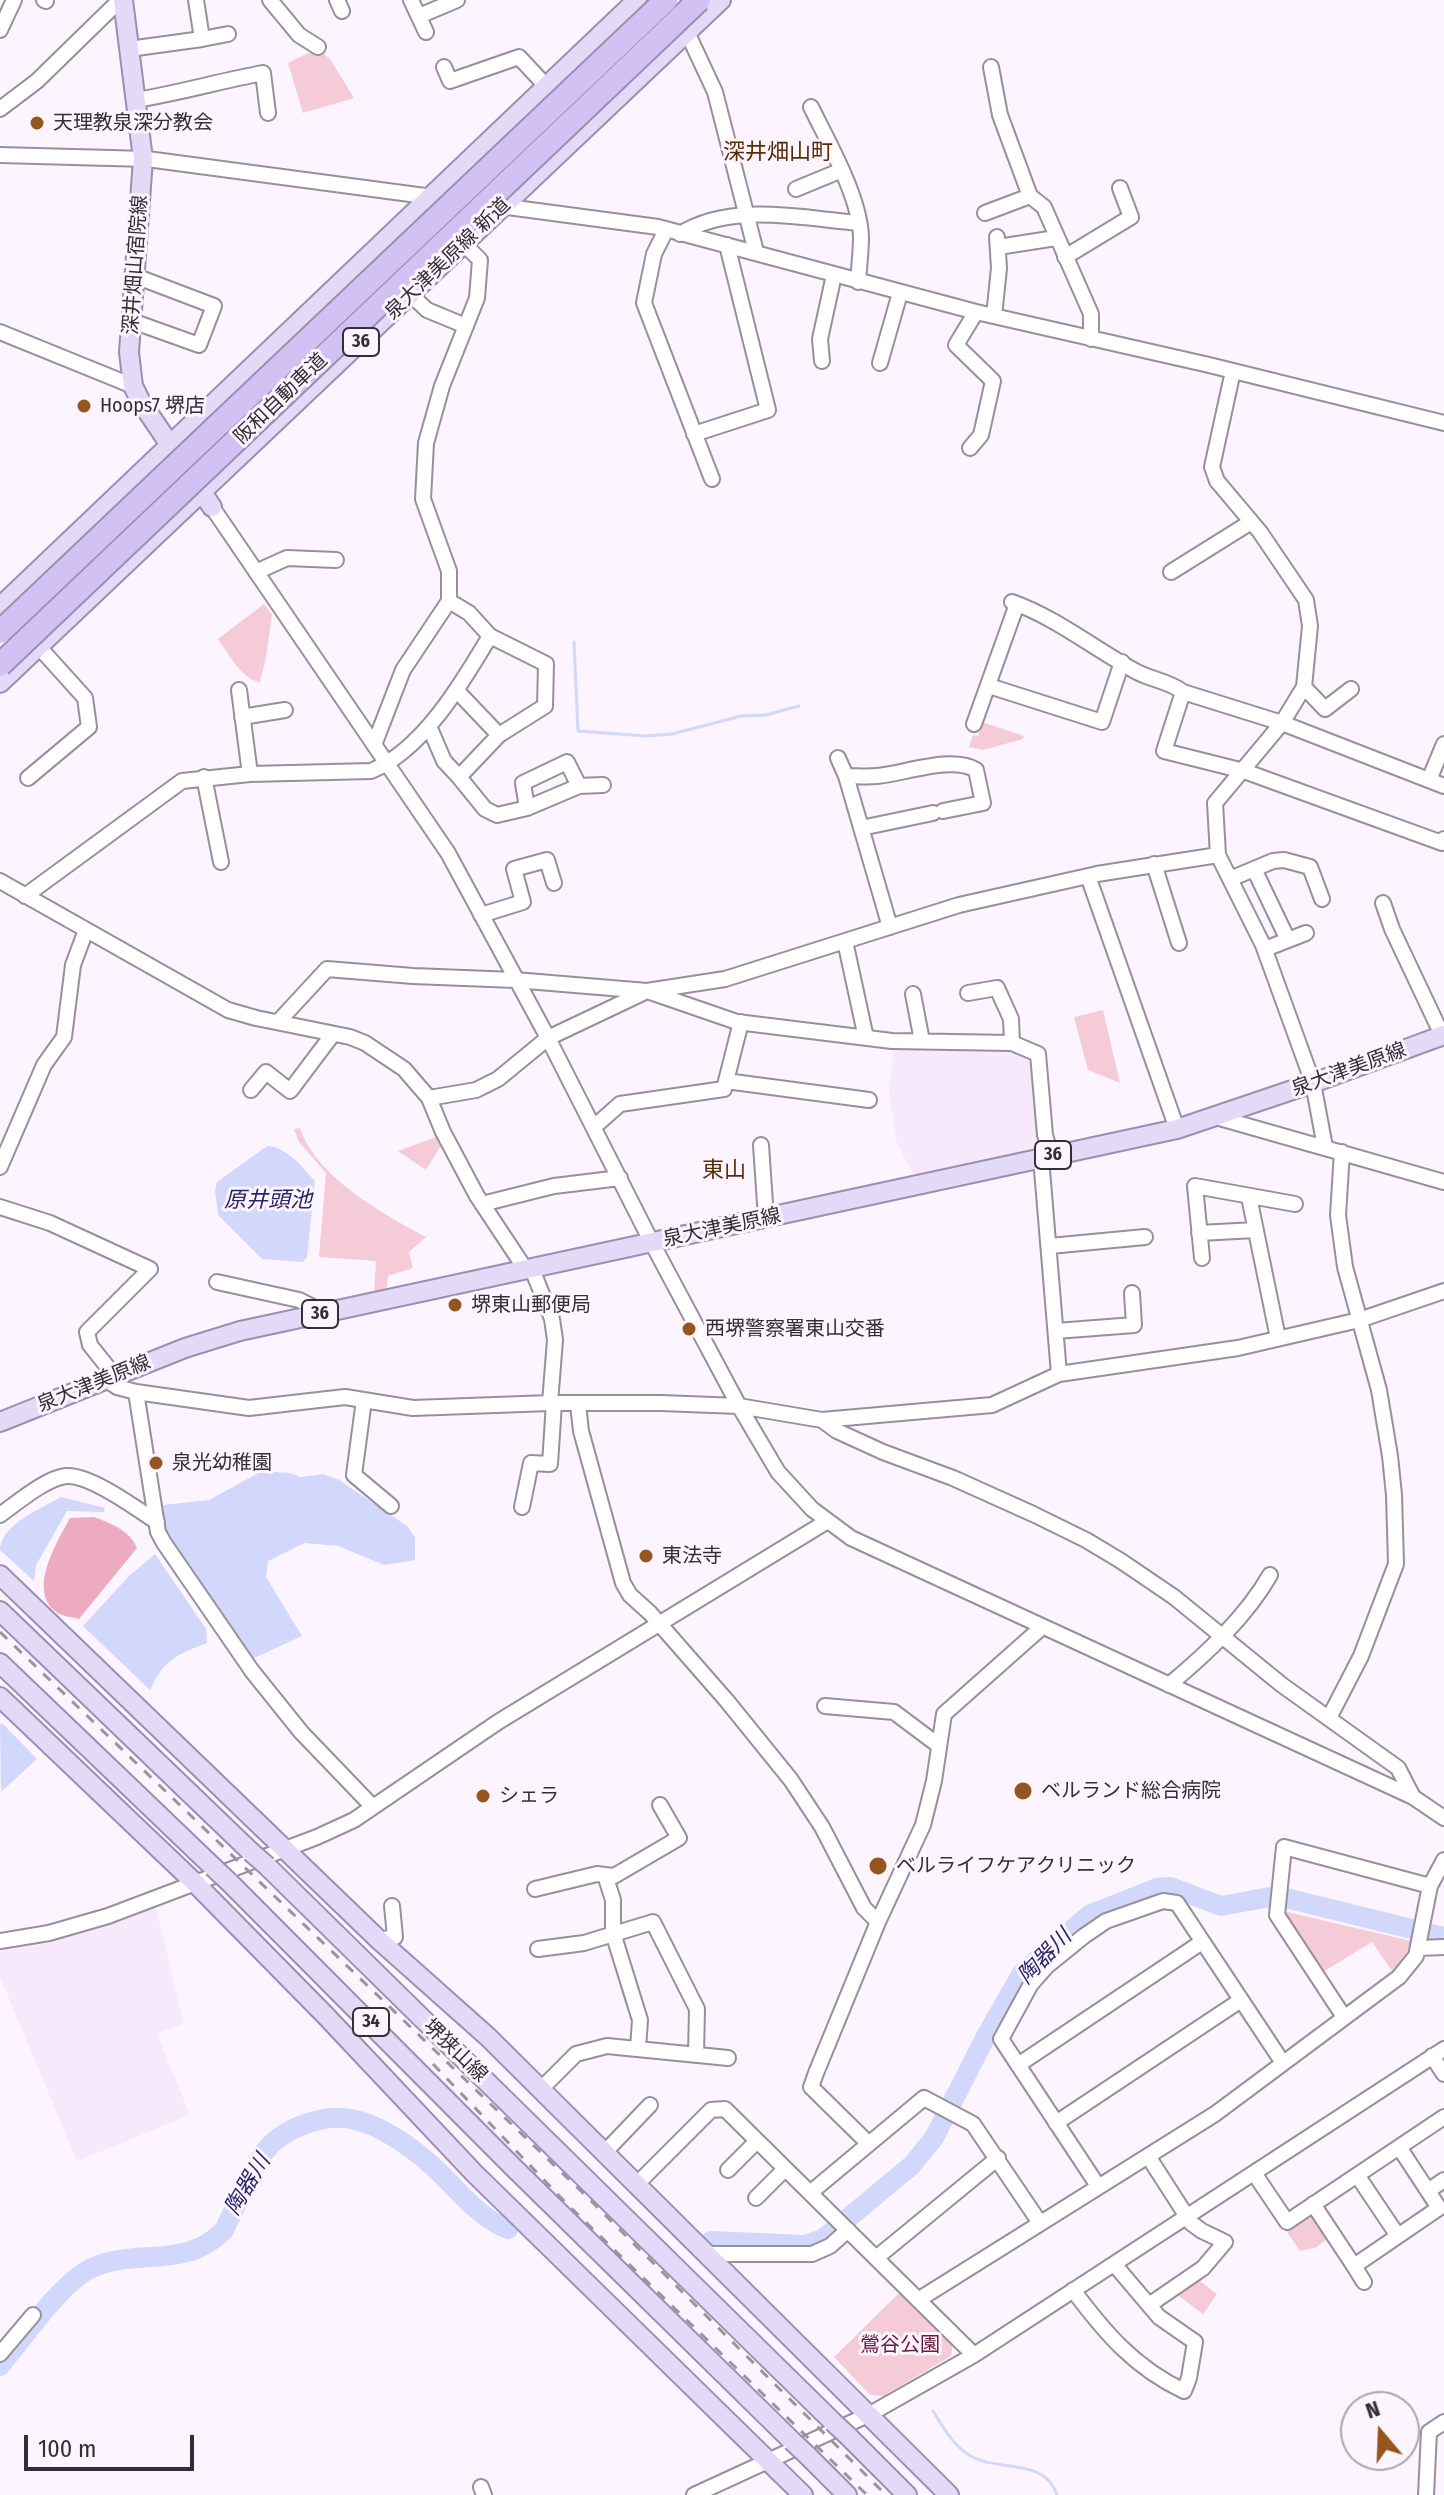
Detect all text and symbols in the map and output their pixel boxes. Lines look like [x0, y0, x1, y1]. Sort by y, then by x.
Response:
place label: 天理教泉深分教会 [53, 111, 213, 135]
marker: 天理教泉深分教会 [28, 114, 46, 132]
district label: 深井畑山町 [723, 140, 833, 166]
street label: 泉大津美原線 新道 [380, 193, 516, 325]
street label: 深井畑山宿院線 [119, 194, 153, 336]
road number: 36 [343, 328, 379, 356]
street label: 阪和自動車道 [230, 349, 332, 449]
place label: Hoops7 堺店 [100, 394, 205, 418]
marker: Hoops7 堺店 [75, 397, 93, 415]
street label: 泉大津美原線 [1289, 1038, 1409, 1102]
road number: 36 [1035, 1141, 1071, 1169]
district label: 東山 [702, 1158, 746, 1184]
water label: 原井頭池 [224, 1188, 312, 1214]
street label: 泉大津美原線 [661, 1204, 783, 1252]
place label: 堺東山郵便局 [471, 1293, 591, 1317]
marker: 堺東山郵便局 [446, 1296, 464, 1314]
road number: 36 [302, 1300, 338, 1328]
place label: 西堺警察署東山交番 [705, 1317, 885, 1341]
marker: 西堺警察署東山交番 [680, 1320, 698, 1338]
street label: 泉大津美原線 [34, 1350, 154, 1418]
place label: 泉光幼稚園 [172, 1451, 272, 1475]
marker: 泉光幼稚園 [147, 1454, 165, 1472]
place label: 東法寺 [662, 1544, 722, 1568]
marker: 東法寺 [637, 1547, 655, 1565]
place label: ベルランド総合病院 [1041, 1779, 1221, 1803]
marker: ベルランド総合病院 [1012, 1780, 1034, 1802]
place label: シェラ [499, 1784, 559, 1808]
marker: シェラ [474, 1787, 492, 1805]
place label: ベルライフケアクリニック [896, 1854, 1136, 1878]
marker: ベルライフケアクリニック [867, 1855, 889, 1877]
water label: 陶器川 [1013, 1924, 1077, 1990]
road number: 34 [353, 2008, 389, 2036]
street label: 堺狭山線 [418, 2015, 492, 2087]
water label: 陶器川 [220, 2150, 276, 2220]
park label: 鶯谷公園 [860, 2333, 940, 2357]
north arrow [1340, 2391, 1420, 2471]
text: N [1362, 2395, 1383, 2425]
scale bar [28, 2419, 198, 2469]
text: 100 m [38, 2435, 96, 2463]

